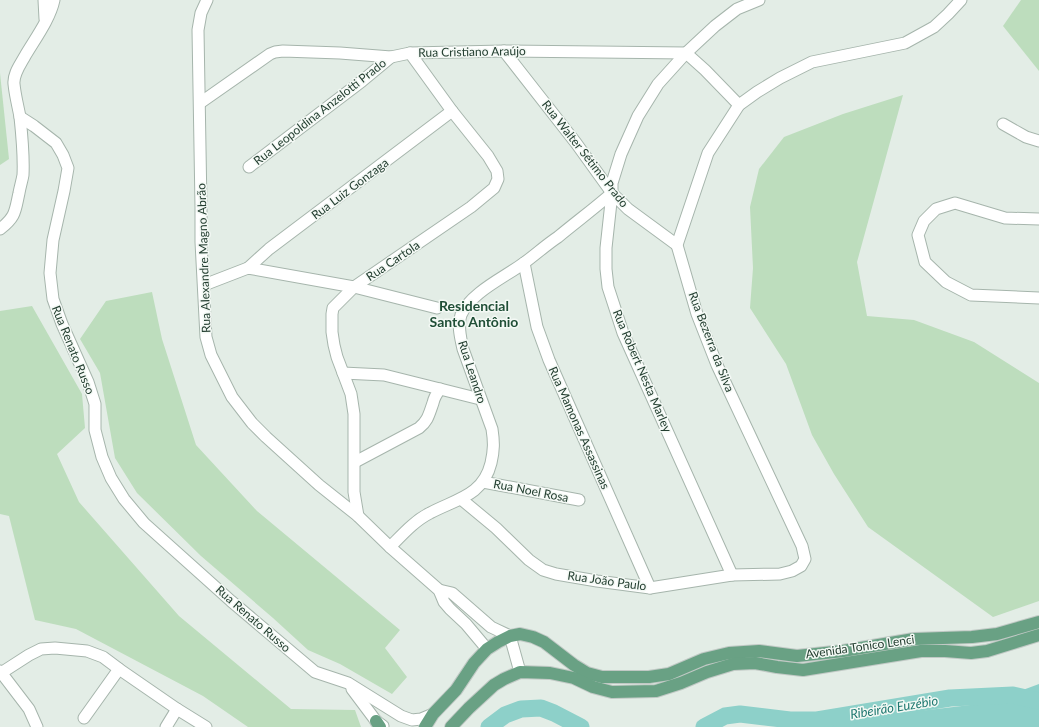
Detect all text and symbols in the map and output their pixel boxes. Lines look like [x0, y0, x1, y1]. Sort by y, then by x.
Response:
street label: Rua Cristiano Araújo [418, 43, 526, 60]
street label: Rua Leopoldina Anzelotti Prado [250, 55, 389, 168]
street label: Rua Walter Sétimo Prado [539, 97, 632, 210]
street label: Rua Luiz Gonzaga [308, 155, 391, 222]
street label: Rua Alexandre Magno Abrão [193, 183, 214, 333]
street label: Rua Cartola [363, 237, 422, 284]
street label: Rua Bezerra da Silva [685, 290, 738, 394]
district label: Residencial Santo Antônio [430, 297, 518, 330]
street label: Rua Renato Russo [49, 303, 98, 397]
street label: Rua Robert Nesta Marley [610, 307, 675, 435]
street label: Rua Leandro [455, 338, 490, 405]
street label: Rua Mamonas Assassinas [546, 364, 613, 491]
street label: Rua Noel Rosa [492, 476, 570, 505]
street label: Rua João Paulo [567, 568, 648, 593]
street label: Rua Renato Russo [213, 582, 294, 655]
street label: Avenida Tonico Lenci [804, 631, 915, 662]
water label: Ribeirão Euzébio [849, 692, 939, 722]

